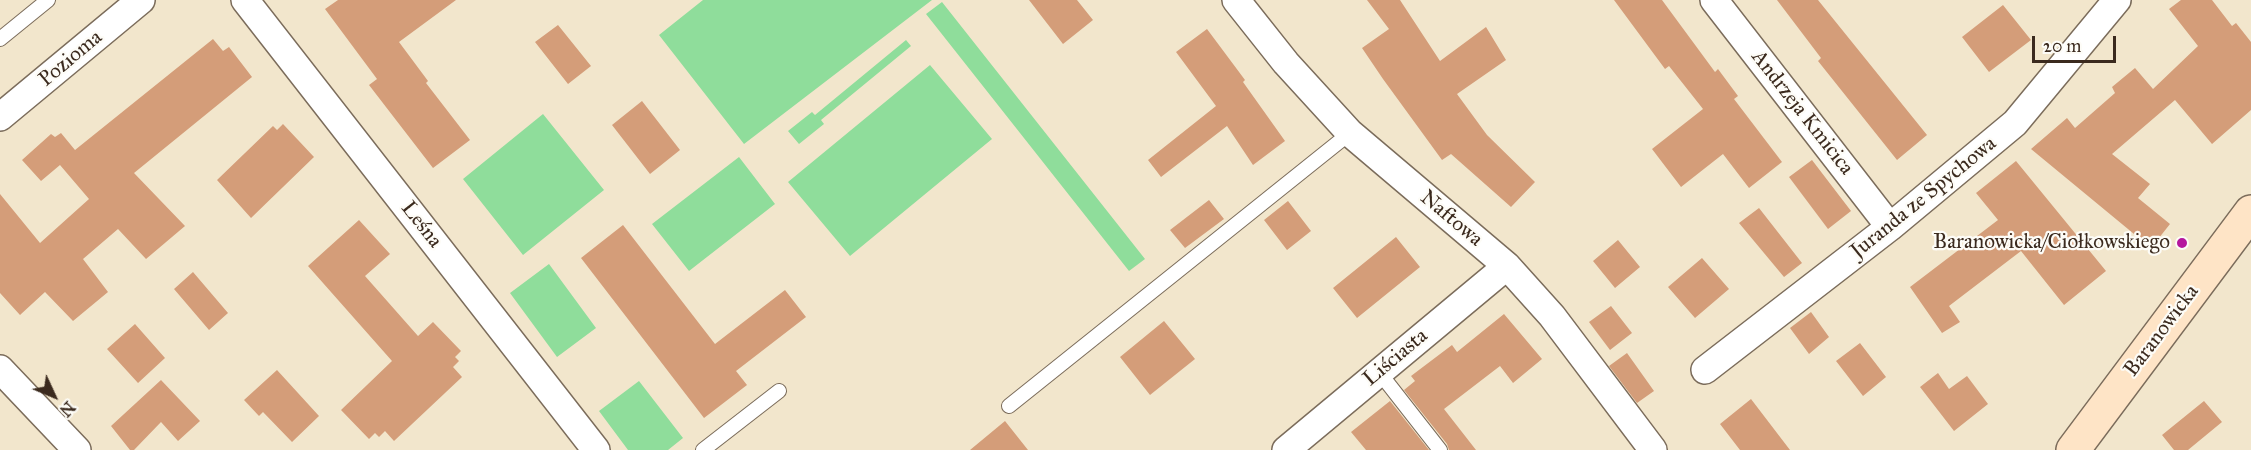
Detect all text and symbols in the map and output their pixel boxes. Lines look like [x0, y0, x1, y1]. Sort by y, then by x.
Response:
scale bar [2035, 24, 2119, 62]
street label: Pozioma [34, 25, 108, 93]
text: 20 m [2043, 35, 2081, 57]
street label: Andrzeja Kmicica [1745, 46, 1859, 180]
street label: Juranda ze Spychowa [1846, 132, 2002, 264]
street label: Naftowa [1415, 186, 1487, 252]
street label: Leśna [395, 197, 447, 253]
place label: Baranowicka/Ciołkowskiego [1933, 230, 2170, 256]
marker: Baranowicka/Ciołkowskiego [2175, 236, 2189, 250]
street label: Baranowicka [2119, 280, 2205, 382]
street label: Liściasta [1359, 324, 1433, 392]
north arrow [24, 366, 84, 426]
text: N [56, 397, 79, 420]

